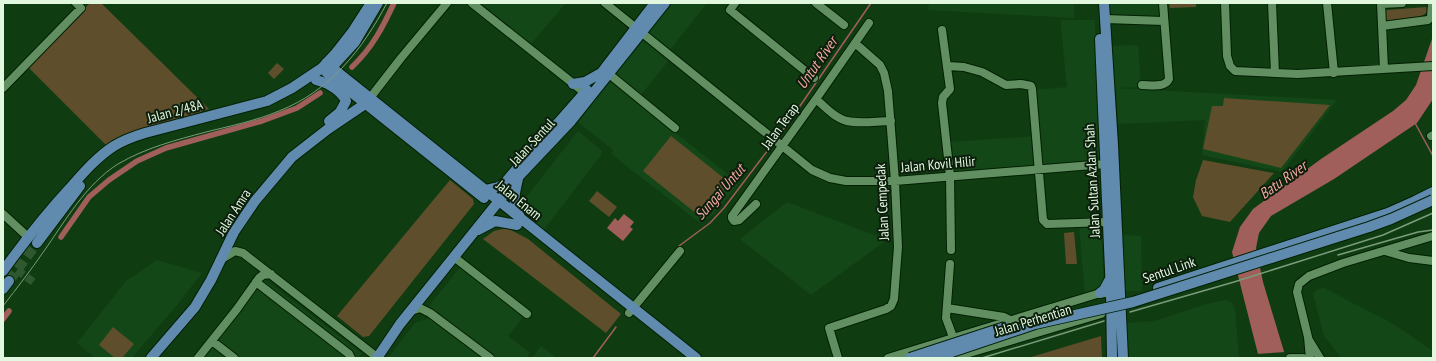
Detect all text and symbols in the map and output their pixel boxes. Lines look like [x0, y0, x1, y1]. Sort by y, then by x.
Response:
water label: Untut River [792, 32, 842, 92]
street label: Jalan 2/48A [144, 95, 205, 127]
street label: Jalan Terap [757, 99, 803, 153]
street label: Jalan Sentul [505, 114, 559, 170]
street label: Jalan Sultan Azlan Shah [1080, 124, 1104, 239]
street label: Jalan Kovil Hilir [899, 152, 976, 176]
water label: Batu River [1255, 155, 1312, 203]
water label: Sungai Untut [690, 159, 750, 223]
street label: Jalan Cempedak [871, 163, 893, 242]
street label: Jalan Enam [492, 175, 546, 224]
street label: Jalan Amra [211, 185, 255, 239]
street label: Sentul Link [1140, 252, 1198, 287]
street label: Jalan Perhentian [992, 300, 1074, 340]

